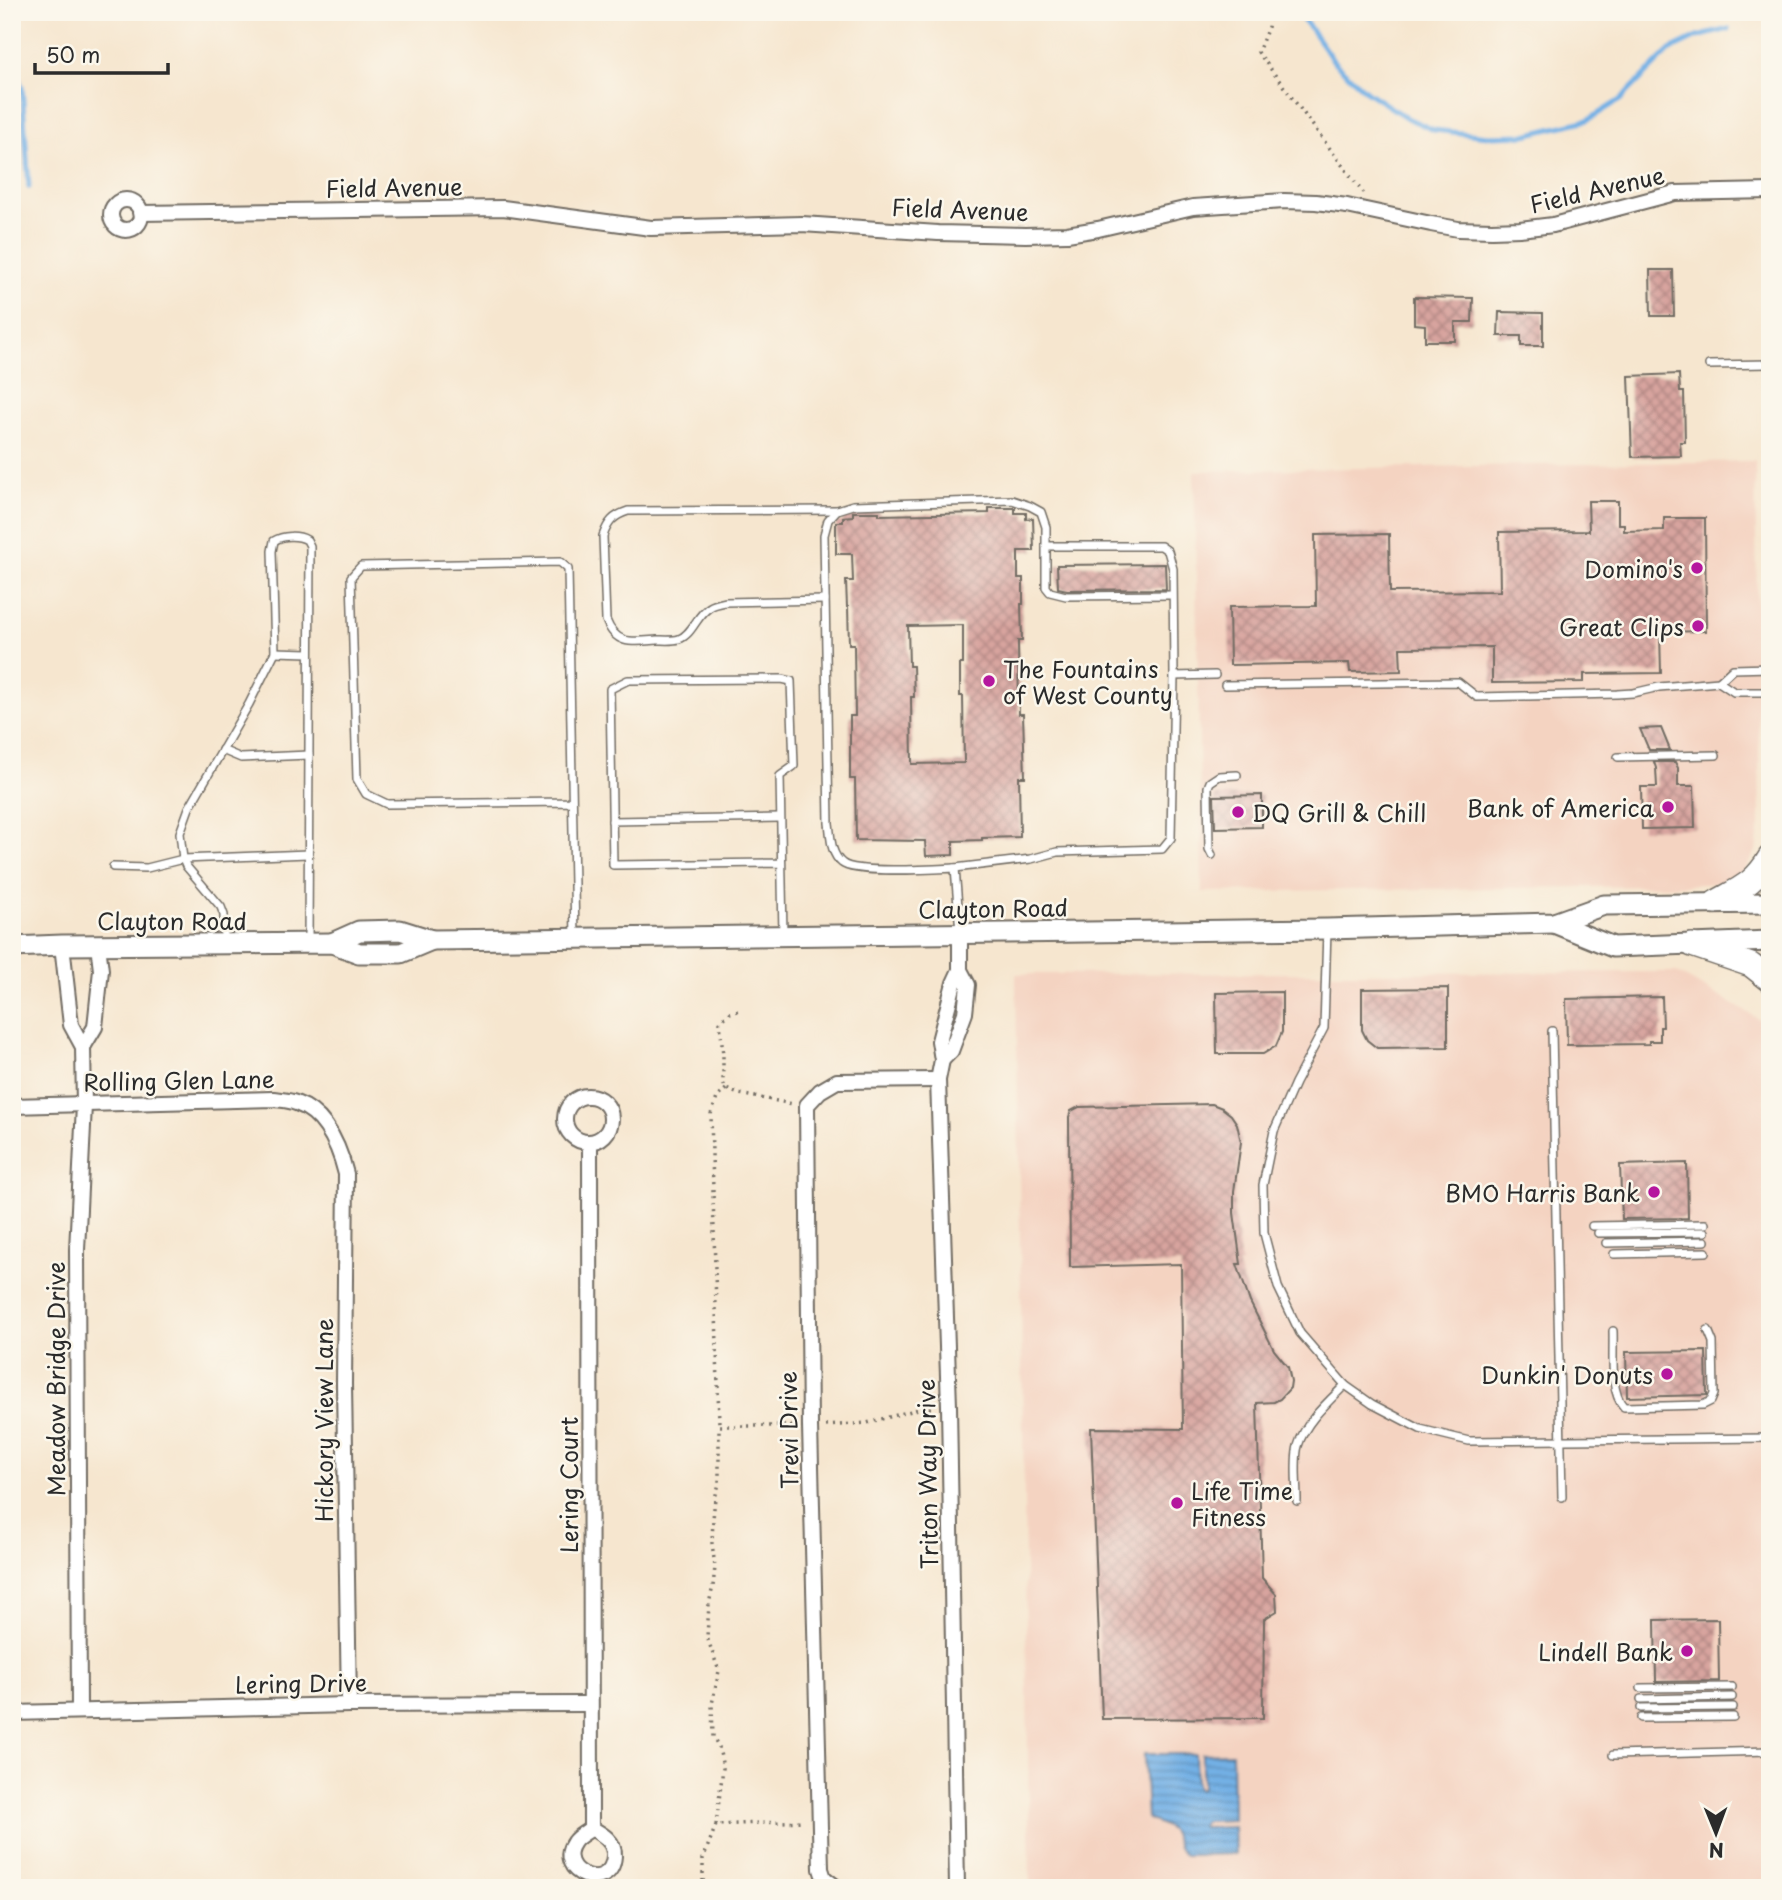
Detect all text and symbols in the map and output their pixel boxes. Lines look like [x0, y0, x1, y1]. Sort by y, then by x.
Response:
scale bar [35, 32, 168, 76]
text: 50 m [46, 38, 100, 70]
street label: Field Avenue [1526, 157, 1668, 221]
street label: Field Avenue [325, 168, 463, 206]
street label: Field Avenue [891, 189, 1029, 229]
place label: Domino's [1584, 551, 1683, 586]
marker: Domino's [1689, 560, 1705, 576]
place label: Great Clips [1559, 609, 1684, 644]
marker: Great Clips [1690, 618, 1706, 634]
place label: The Fountains of West County [1003, 651, 1173, 712]
marker: The Fountains of West County [981, 673, 997, 689]
place label: Bank of America [1467, 790, 1655, 825]
place label: DQ Grill & Chill [1252, 795, 1426, 830]
marker: Bank of America [1660, 799, 1676, 815]
marker: DQ Grill & Chill [1230, 804, 1246, 820]
street label: Clayton Road [918, 889, 1068, 927]
street label: Clayton Road [97, 903, 247, 938]
street label: Rolling Glen Lane [83, 1061, 275, 1099]
place label: BMO Harris Bank [1445, 1175, 1640, 1210]
marker: BMO Harris Bank [1646, 1184, 1662, 1200]
street label: Meadow Bridge Drive [38, 1262, 73, 1496]
street label: Hickory View Lane [306, 1318, 341, 1522]
place label: Dunkin' Donuts [1481, 1357, 1653, 1392]
marker: Dunkin' Donuts [1659, 1366, 1675, 1382]
street label: Trevi Drive [769, 1371, 807, 1489]
street label: Triton Way Drive [908, 1379, 946, 1569]
street label: Lering Court [551, 1417, 586, 1553]
place label: Life Time Fitness [1191, 1473, 1293, 1534]
marker: Life Time Fitness [1169, 1495, 1185, 1511]
place label: Lindell Bank [1538, 1634, 1673, 1669]
marker: Lindell Bank [1679, 1643, 1695, 1659]
street label: Lering Drive [235, 1664, 367, 1702]
north arrow [1680, 1798, 1750, 1868]
text: N [1709, 1837, 1724, 1865]

